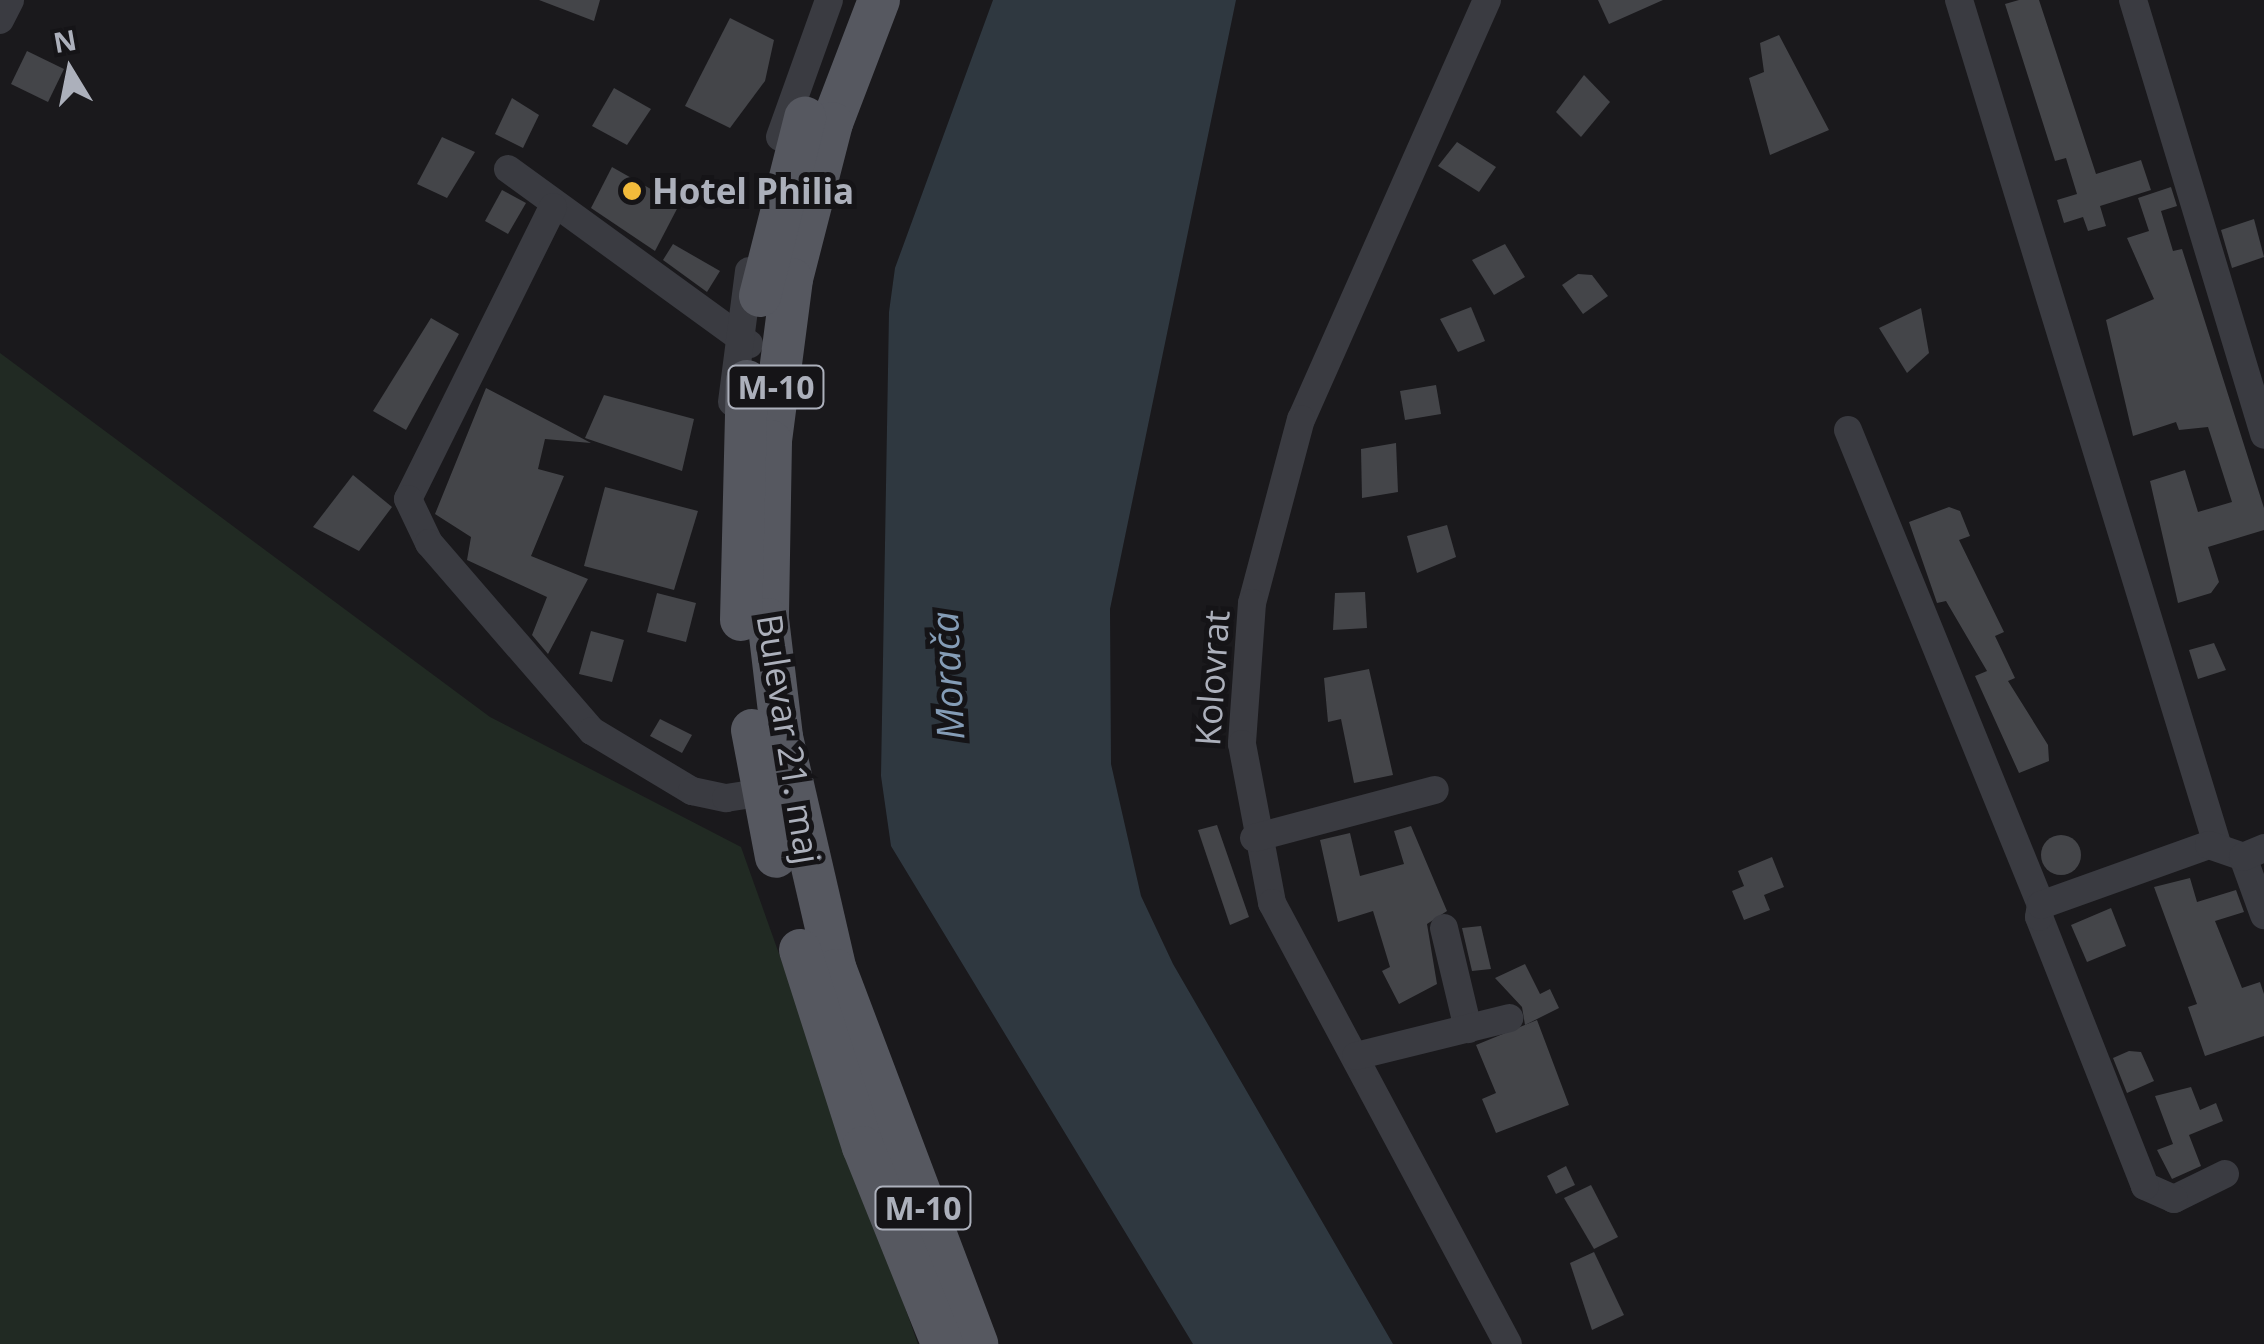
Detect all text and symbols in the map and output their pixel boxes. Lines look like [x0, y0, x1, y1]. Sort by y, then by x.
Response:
north arrow [20, 20, 120, 120]
text: N [50, 20, 79, 61]
place label: Hotel Philia [652, 170, 854, 212]
marker: Hotel Philia [621, 180, 643, 202]
road number: M-10 [726, 360, 826, 414]
street label: Kolovrat [1186, 609, 1238, 747]
street label: Bulevar 21. maj [749, 611, 829, 867]
water label: Morača [921, 611, 973, 741]
road number: M-10 [873, 1181, 973, 1235]

